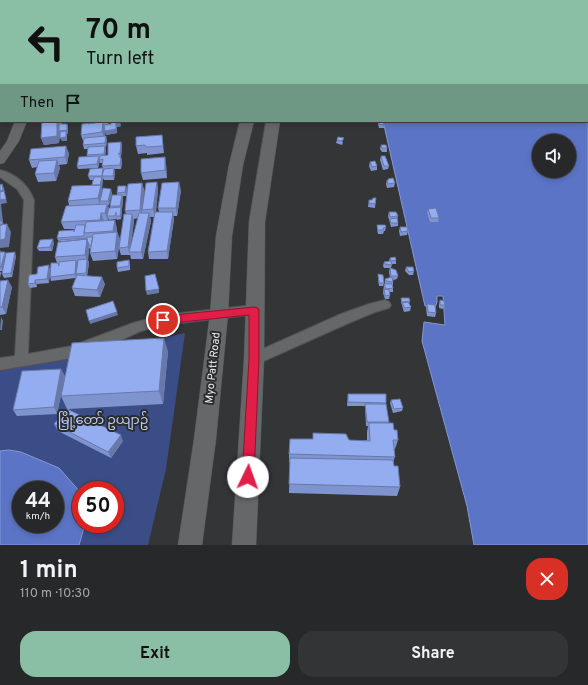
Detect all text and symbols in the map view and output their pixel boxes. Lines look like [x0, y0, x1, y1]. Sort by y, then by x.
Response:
text: 70 m [86, 13, 151, 49]
icon: left [20, 16, 72, 68]
text: Turn left [86, 48, 154, 71]
icon: arrive [62, 92, 84, 114]
text: Then [20, 94, 54, 113]
map controls [532, 134, 576, 178]
button: sound [532, 134, 576, 178]
pin [146, 303, 180, 337]
icon: arrive [152, 309, 174, 331]
street label: Myo Patt Road [202, 332, 224, 404]
park label: မြို့တော် ဥယျာဥ် [58, 411, 148, 430]
position arrow [227, 456, 269, 498]
speed limit sign: 50 [72, 481, 124, 533]
text: 44 [25, 489, 51, 515]
text: km/h [26, 510, 50, 523]
text: 1 min [20, 556, 78, 586]
button: close [526, 558, 568, 600]
text: 110 m · 10:30 [20, 586, 90, 602]
button: Exit [20, 631, 290, 677]
button: Share [298, 631, 568, 677]

